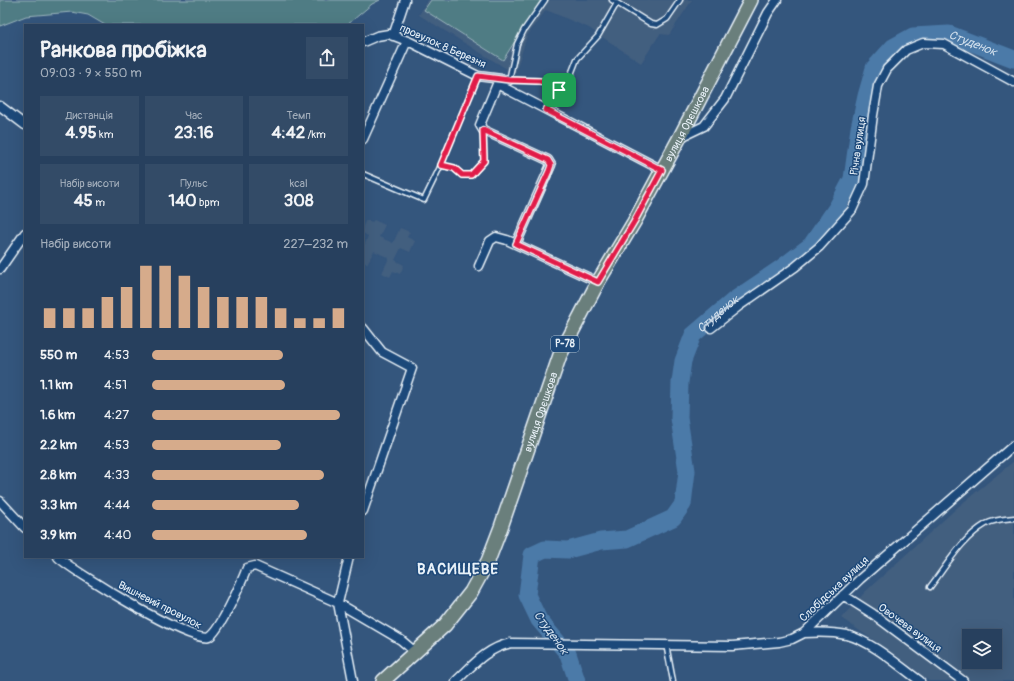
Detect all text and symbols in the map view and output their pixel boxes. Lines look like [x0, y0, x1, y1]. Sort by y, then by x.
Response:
street label: провулок 8 Березня [398, 21, 488, 71]
water label: Студенок [947, 27, 1001, 60]
text: Ранкова пробіжка [40, 36, 207, 64]
button: share [306, 37, 348, 79]
text: 09:03 · 9 × 550 m [40, 65, 142, 81]
pin [542, 73, 576, 107]
icon: arrive [548, 79, 570, 101]
street label: вулиця Орєшкова [662, 84, 712, 164]
text: Дистанція [66, 109, 113, 122]
text: Час [185, 109, 203, 122]
text: Темп [286, 109, 311, 122]
street label: Річна вулиця [847, 116, 869, 176]
text: 4.95 [65, 122, 97, 143]
text: 23:16 [174, 122, 214, 143]
text: 4:42 [271, 122, 305, 143]
text: km [97, 128, 113, 141]
text: /km [305, 128, 326, 141]
text: Набір висоти [59, 177, 119, 190]
text: Пульс [180, 177, 208, 190]
text: kcal [290, 177, 308, 190]
text: 45 [74, 190, 93, 211]
text: 140 [169, 190, 197, 211]
text: 308 [284, 190, 313, 211]
text: m [93, 196, 105, 209]
text: bpm [197, 196, 219, 209]
text: Набір висоти [40, 236, 111, 252]
text: 227–232 m [283, 236, 348, 252]
water label: Студенок [694, 291, 743, 336]
road number: Р-78 [551, 336, 579, 352]
text: 550 m [40, 347, 77, 363]
text: 4:53 [104, 347, 129, 363]
street label: вулиця Орєшкова [521, 370, 560, 453]
text: 1.1 km [40, 377, 73, 393]
text: 4:51 [104, 377, 127, 393]
text: 1.6 km [40, 407, 75, 423]
text: 4:27 [104, 407, 129, 423]
text: 2.2 km [40, 437, 77, 453]
text: 4:53 [104, 437, 129, 453]
text: 2.8 km [40, 467, 76, 483]
text: 4:33 [104, 467, 130, 483]
text: 3.3 km [40, 497, 77, 513]
text: 4:44 [104, 497, 130, 513]
text: 3.9 km [40, 527, 77, 543]
text: 4:40 [104, 527, 131, 543]
street label: Слобідська вулиця [797, 554, 871, 624]
district label: ВАСИЩЕВЕ [417, 560, 499, 579]
street label: Вишневий провулок [116, 578, 204, 632]
street label: Овочева вулиця [876, 601, 944, 655]
water label: Студенок [530, 608, 573, 659]
map controls [962, 629, 1002, 669]
button: layers [962, 629, 1002, 669]

